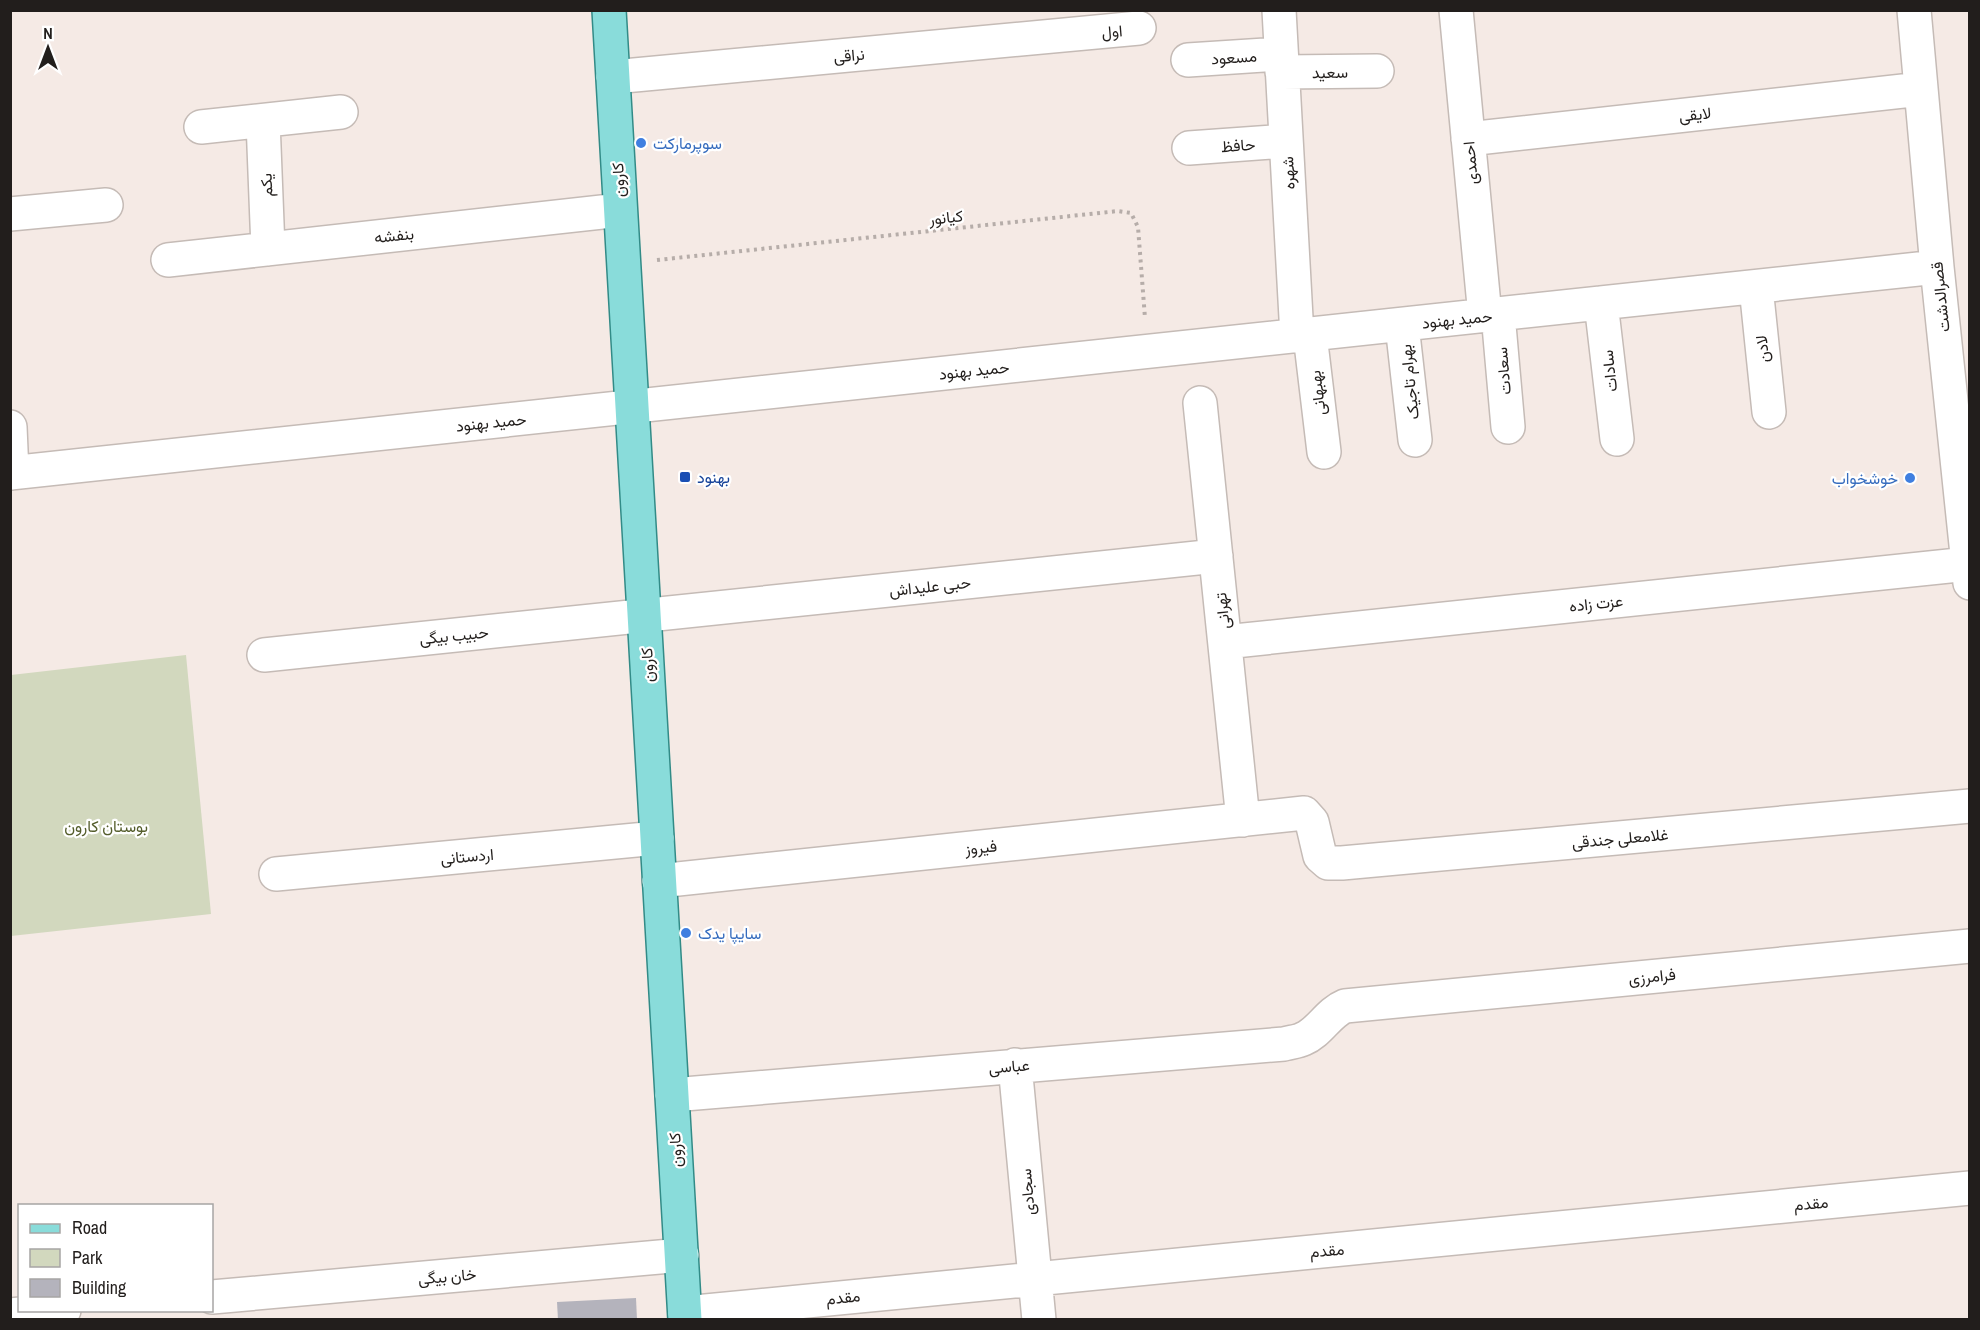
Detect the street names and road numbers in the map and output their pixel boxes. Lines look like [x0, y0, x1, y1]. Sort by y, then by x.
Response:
street label: اول [1101, 19, 1123, 43]
street label: نراقی [833, 43, 865, 67]
street label: مسعود [1210, 44, 1258, 70]
street label: سعید [1312, 61, 1348, 83]
street label: لایقی [1678, 101, 1712, 127]
street label: حافظ [1220, 133, 1256, 157]
street label: احمدی [1457, 140, 1483, 186]
street label: شهره [1276, 156, 1300, 190]
street label: کارون [606, 162, 630, 198]
street label: یکم [255, 173, 277, 197]
street label: کیانور [927, 204, 964, 230]
street label: بنفشه [373, 222, 415, 248]
street label: قصرالدشت [1925, 261, 1955, 333]
street label: حمید بهنود [1421, 304, 1494, 334]
street label: لادن [1750, 334, 1774, 364]
street label: بهرام تاجیک [1394, 343, 1424, 421]
street label: سعادت [1490, 346, 1516, 396]
street label: سادات [1596, 349, 1622, 393]
street label: حمید بهنود [938, 355, 1011, 385]
street label: بهبهانی [1303, 369, 1331, 417]
street label: حمید بهنود [455, 407, 528, 437]
street label: حبی علیداش [888, 571, 972, 601]
street label: عزت زاده [1568, 589, 1624, 617]
street label: تهرانی [1209, 592, 1235, 630]
street label: حبیب بیگی [418, 620, 490, 650]
street label: کارون [635, 647, 659, 683]
street label: غلامعلی جندقی [1571, 823, 1669, 853]
street label: فیروز [963, 834, 998, 860]
street label: اردستانی [439, 843, 495, 869]
street label: فرامرزی [1627, 963, 1677, 989]
street label: عباسی [988, 1053, 1030, 1079]
street label: کارون [663, 1132, 687, 1168]
street label: سجادی [1014, 1168, 1040, 1216]
street label: مقدم [1793, 1191, 1829, 1215]
street label: مقدم [1309, 1238, 1345, 1262]
street label: خان بیگی [417, 1262, 477, 1290]
street label: مقدم [825, 1284, 861, 1310]

